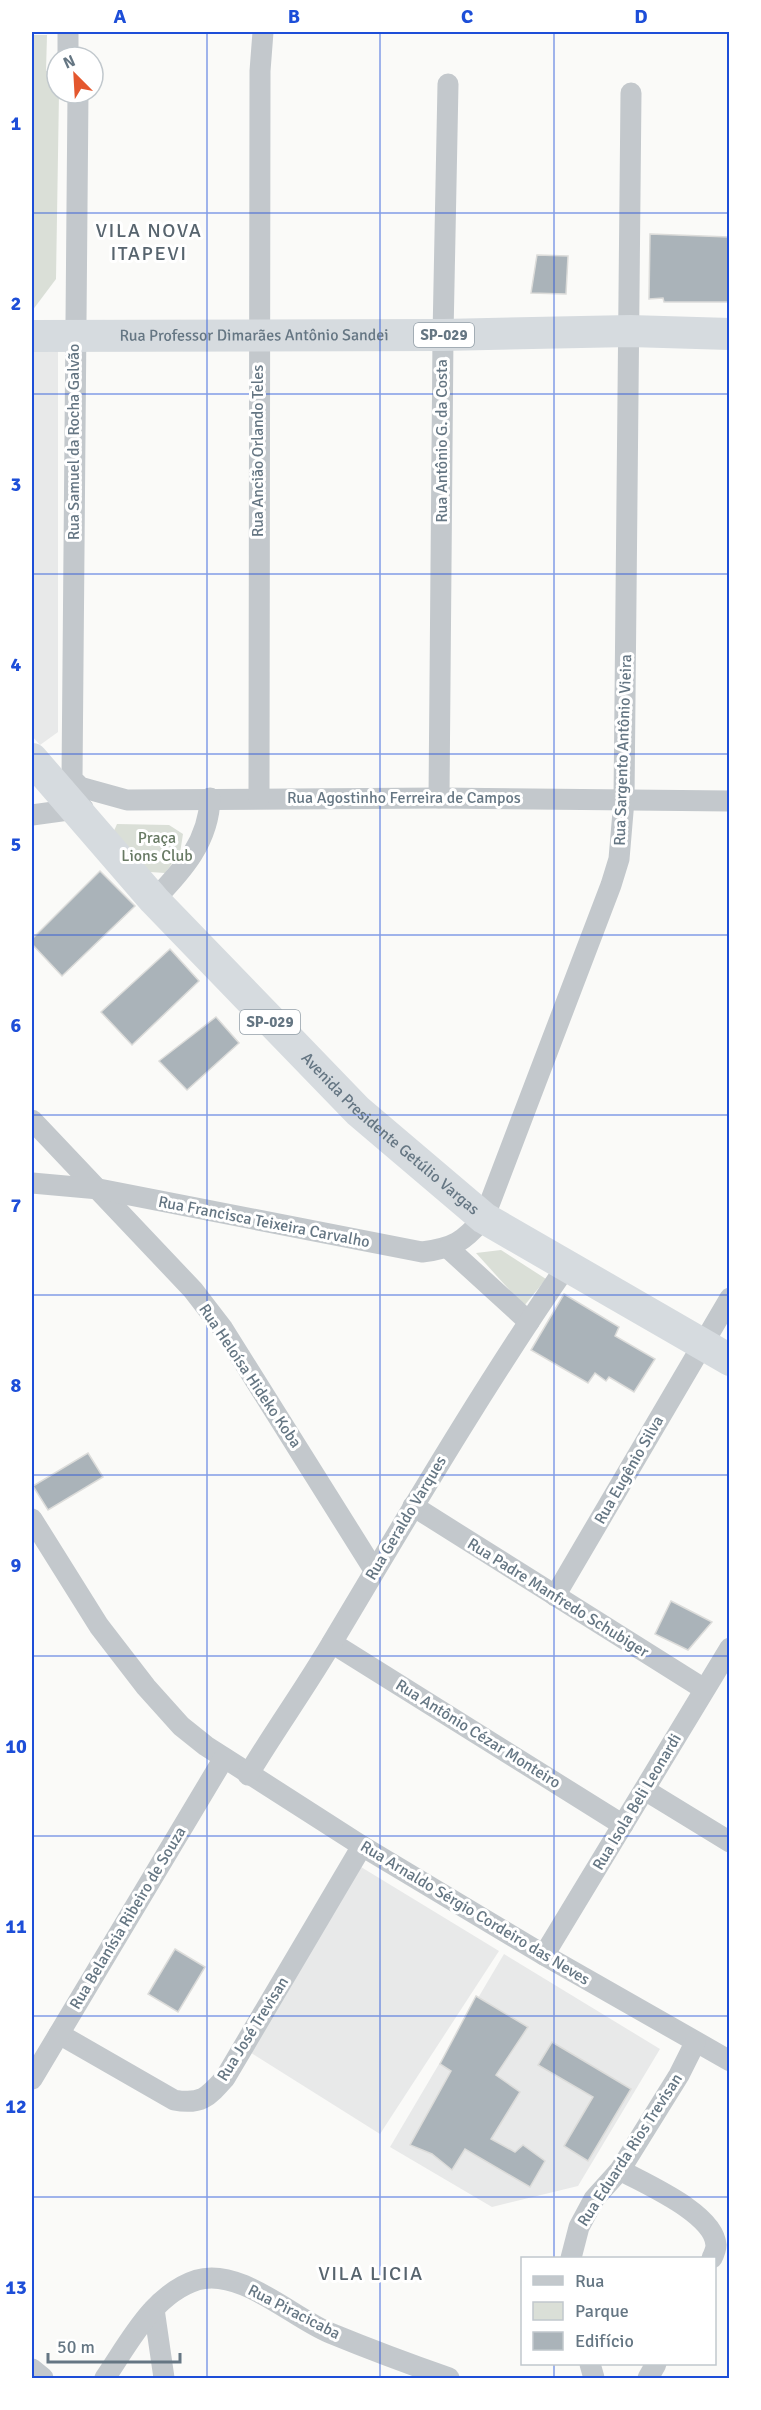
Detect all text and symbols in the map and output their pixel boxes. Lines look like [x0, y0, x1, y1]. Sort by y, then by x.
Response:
text: A [114, 4, 127, 29]
text: B [288, 4, 300, 29]
text: C [461, 4, 473, 29]
text: D [634, 4, 648, 29]
north arrow [45, 45, 105, 105]
text: N [60, 51, 78, 74]
text: 1 [11, 111, 22, 136]
district label: VILA NOVA ITAPEVI [96, 218, 202, 266]
text: 2 [11, 291, 21, 316]
road number: SP-029 [414, 323, 474, 347]
street label: Rua Professor Dimarães Antônio Sandei [119, 325, 389, 346]
street label: Rua Samuel da Rocha Galvão [64, 344, 84, 540]
street label: Rua Antônio G. da Costa [432, 359, 452, 523]
street label: Rua Ancião Orlando Teles [248, 365, 268, 537]
text: 3 [11, 472, 21, 497]
text: 4 [11, 652, 22, 677]
street label: Rua Sargento Antônio Vieira [610, 654, 636, 846]
street label: Rua Agostinho Ferreira de Campos [287, 788, 521, 808]
park label: Praça Lions Club [121, 828, 193, 866]
text: 5 [11, 832, 21, 857]
road number: SP-029 [240, 1010, 300, 1034]
text: 6 [11, 1013, 22, 1038]
street label: Avenida Presidente Getúlio Vargas [297, 1048, 483, 1219]
street label: Rua Francisca Teixeira Carvalho [156, 1192, 372, 1252]
text: 7 [11, 1193, 22, 1218]
street label: Rua Heloísa Hideko Koba [194, 1300, 306, 1452]
text: 8 [11, 1373, 22, 1398]
street label: Rua Eugênio Silva [590, 1412, 668, 1528]
street label: Rua Geraldo Varques [361, 1452, 451, 1584]
street label: Rua Padre Manfredo Schubiger [464, 1534, 653, 1662]
text: 9 [11, 1553, 22, 1578]
street label: Rua Antônio Cézar Monteiro [392, 1675, 564, 1793]
street label: Rua Isola Beli Leonardi [588, 1730, 686, 1874]
text: 10 [5, 1734, 27, 1759]
street label: Rua Belanísia Ribeiro de Souza [65, 1823, 191, 2013]
street label: Rua Arnaldo Sérgio Cordeiro das Neves [357, 1836, 593, 1990]
text: 11 [5, 1914, 27, 1939]
street label: Rua José Trevisan [213, 1973, 293, 2085]
street label: Rua Eduarda Rios Trevisan [573, 2070, 687, 2230]
text: 12 [5, 2094, 27, 2119]
legend [521, 2257, 716, 2365]
district label: VILA LICIA [318, 2261, 424, 2286]
text: Rua [575, 2270, 604, 2292]
text: 13 [5, 2275, 27, 2300]
street label: Rua Piracicaba [244, 2280, 344, 2344]
text: Parque [575, 2300, 629, 2322]
scale bar [48, 2326, 180, 2364]
text: Edifício [575, 2330, 634, 2352]
text: 50 m [57, 2336, 95, 2358]

